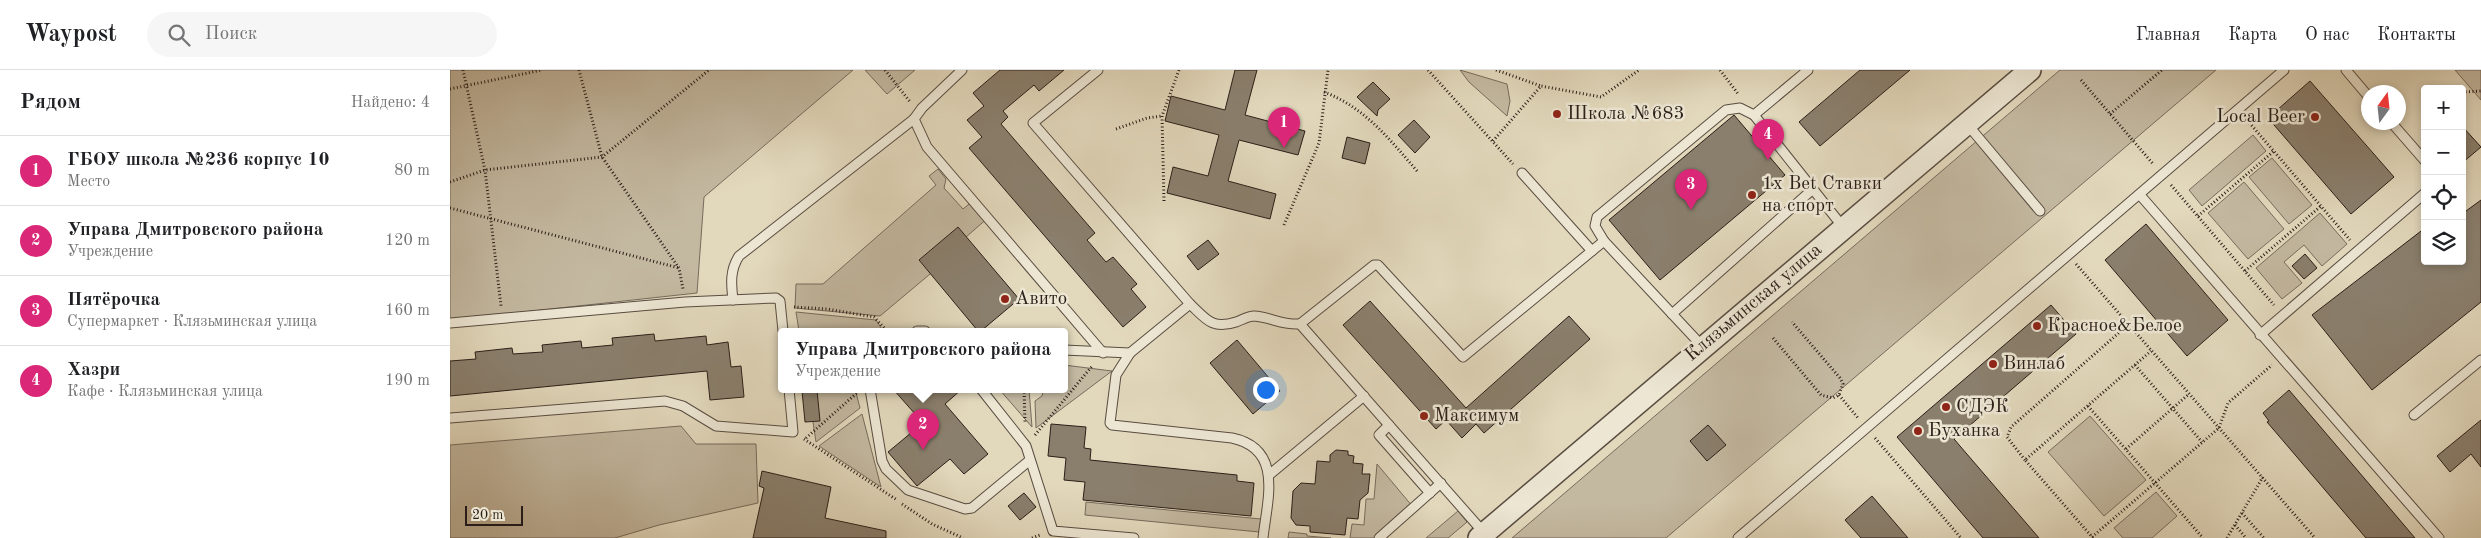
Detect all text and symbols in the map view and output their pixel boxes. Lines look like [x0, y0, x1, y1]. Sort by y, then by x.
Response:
search box [147, 12, 497, 57]
icon: search [165, 21, 193, 49]
text: Waypost [25, 23, 117, 47]
text: Поиск [205, 25, 257, 44]
text: Главная [2136, 26, 2200, 44]
text: Карта [2228, 26, 2277, 44]
text: О нас [2305, 26, 2349, 44]
text: Контакты [2377, 26, 2456, 44]
north arrow [2361, 85, 2406, 130]
map controls [2421, 85, 2466, 265]
button: + [2421, 85, 2466, 130]
text: Рядом [20, 92, 81, 113]
text: Найдено: 4 [351, 95, 430, 111]
place label: Школа №683 [1567, 105, 1685, 124]
pin: 1 [1268, 107, 1300, 148]
marker: Школа №683 [1551, 108, 1563, 120]
place label: Local Beer [2216, 108, 2305, 127]
marker: Local Beer [2309, 111, 2321, 123]
pin: 4 [1752, 119, 1784, 160]
button: − [2421, 130, 2466, 175]
text: ГБОУ школа №236 корпус 10 [67, 151, 330, 170]
text: 1 [31, 163, 41, 179]
text: 80 m [394, 163, 430, 179]
pin: 3 [1675, 169, 1707, 210]
text: Место [67, 174, 110, 190]
place label: 1x Bet Ставки на спорт [1762, 175, 1882, 216]
button: locate [2421, 175, 2466, 220]
marker: 1x Bet Ставки на спорт [1746, 189, 1758, 201]
button: layers [2421, 220, 2466, 265]
text: Управа Дмитровского района [67, 221, 323, 240]
text: 2 [31, 233, 41, 249]
text: 120 m [385, 233, 430, 249]
street label: Клязьминская улица [1682, 240, 1826, 366]
text: Учреждение [67, 244, 153, 260]
place label: Авито [1015, 290, 1067, 309]
text: Пятёрочка [67, 291, 160, 310]
marker: Авито [999, 293, 1011, 305]
text: 3 [31, 303, 41, 319]
text: 160 m [385, 303, 430, 319]
text: Супермаркет · Клязьминская улица [67, 314, 317, 330]
place label: Красное&Белое [2047, 317, 2182, 336]
marker: Красное&Белое [2031, 320, 2043, 332]
popup [778, 328, 1068, 393]
text: Управа Дмитровского района [795, 341, 1051, 360]
place label: Винлаб [2003, 355, 2065, 374]
marker: Винлаб [1987, 358, 1999, 370]
text: Хазри [67, 361, 120, 380]
text: Учреждение [795, 364, 881, 380]
text: 4 [31, 373, 41, 389]
text: 190 m [385, 373, 430, 389]
your location [1253, 377, 1279, 403]
text: Кафе · Клязьминская улица [67, 384, 263, 400]
place label: СДЭК [1956, 398, 2009, 417]
marker: СДЭК [1940, 401, 1952, 413]
place label: Максимум [1434, 407, 1519, 426]
pin: 2 [907, 409, 939, 450]
marker: Максимум [1418, 410, 1430, 422]
place label: Буханка [1928, 422, 2001, 441]
marker: Буханка [1912, 425, 1924, 437]
scale bar [465, 503, 522, 526]
text: 20 m [472, 508, 503, 522]

